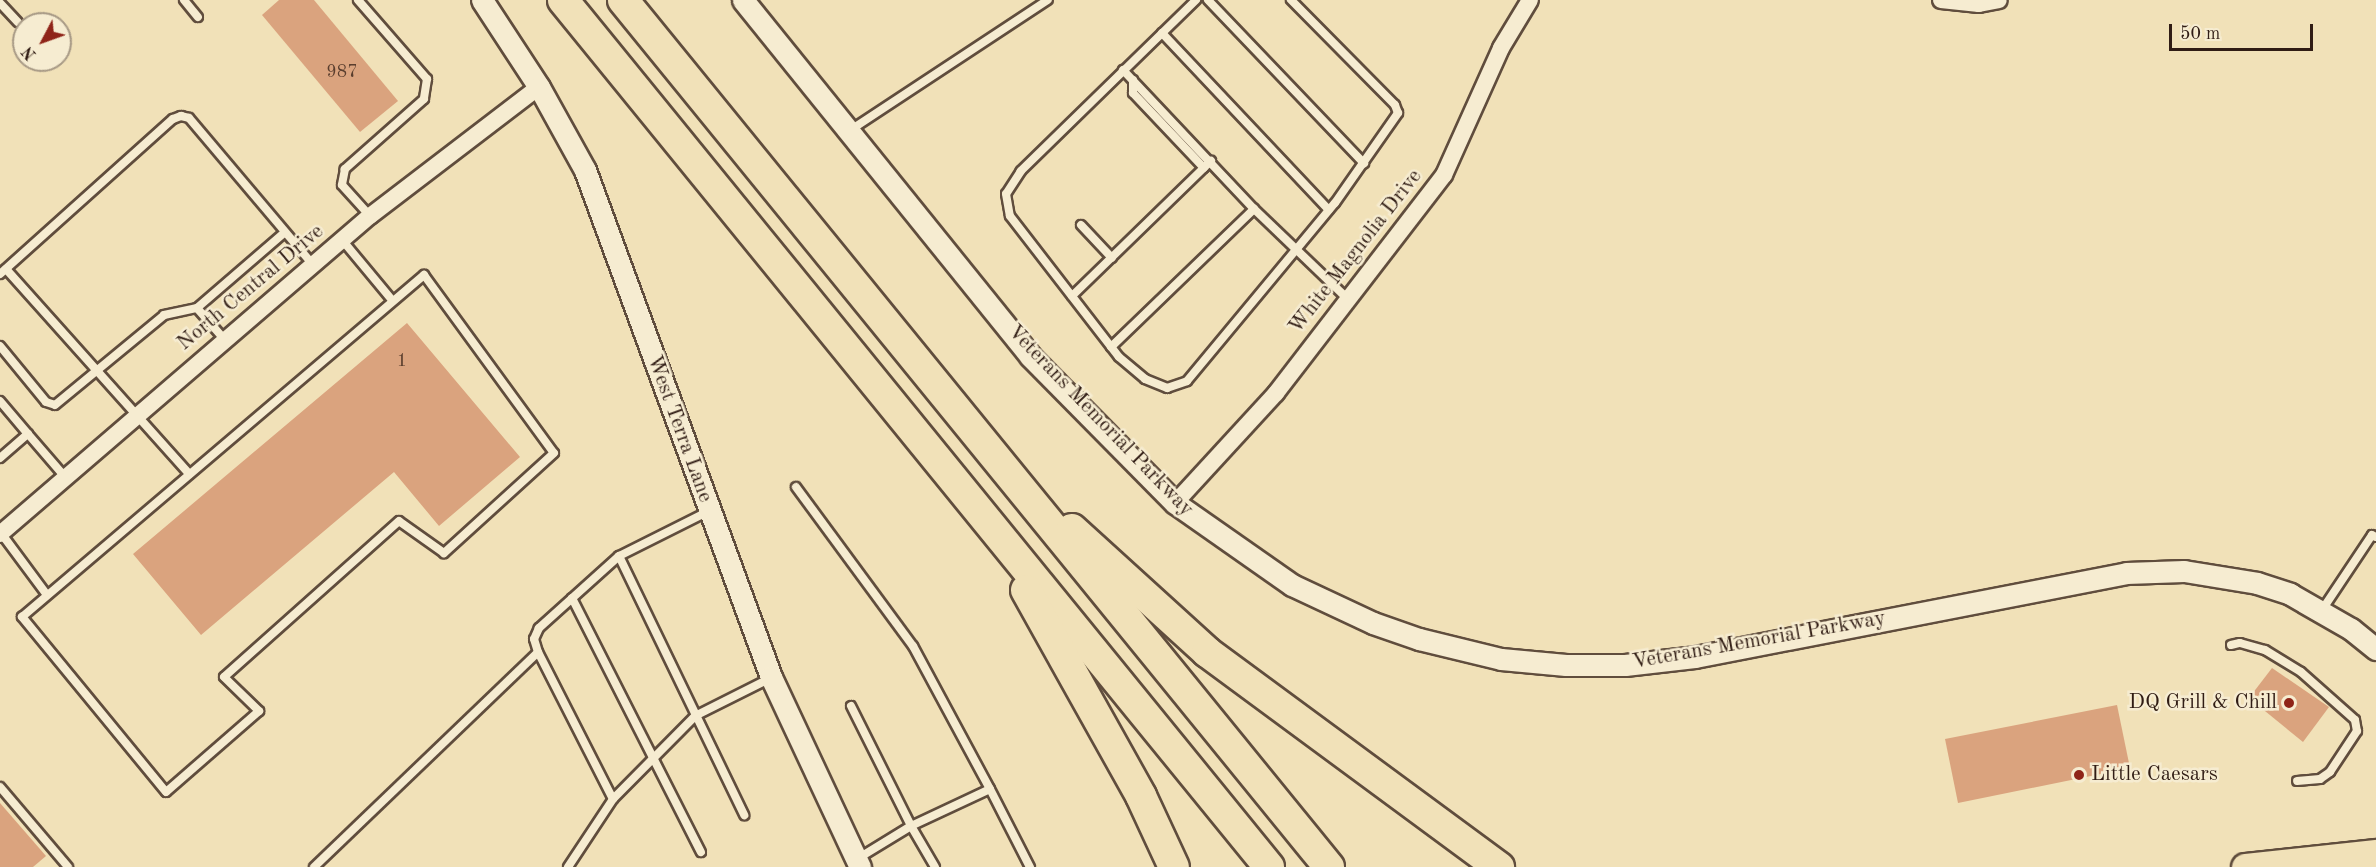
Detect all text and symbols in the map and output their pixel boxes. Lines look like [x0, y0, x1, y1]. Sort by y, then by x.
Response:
north arrow [12, 12, 72, 72]
scale bar [2172, 12, 2316, 50]
text: 50 m [2180, 25, 2220, 43]
text: N [20, 43, 40, 62]
house number: 987 [326, 61, 358, 83]
street label: White Magnolia Drive [1284, 165, 1428, 339]
street label: North Central Drive [173, 219, 329, 357]
street label: Veterans Memorial Parkway [1002, 320, 1198, 522]
house number: 1 [397, 350, 407, 372]
street label: West Terra Lane [641, 352, 717, 506]
street label: Veterans Memorial Parkway [1630, 606, 1888, 676]
place label: DQ Grill & Chill [2129, 690, 2277, 716]
marker: DQ Grill & Chill [2282, 696, 2296, 710]
place label: Little Caesars [2091, 762, 2218, 788]
marker: Little Caesars [2072, 768, 2086, 782]

